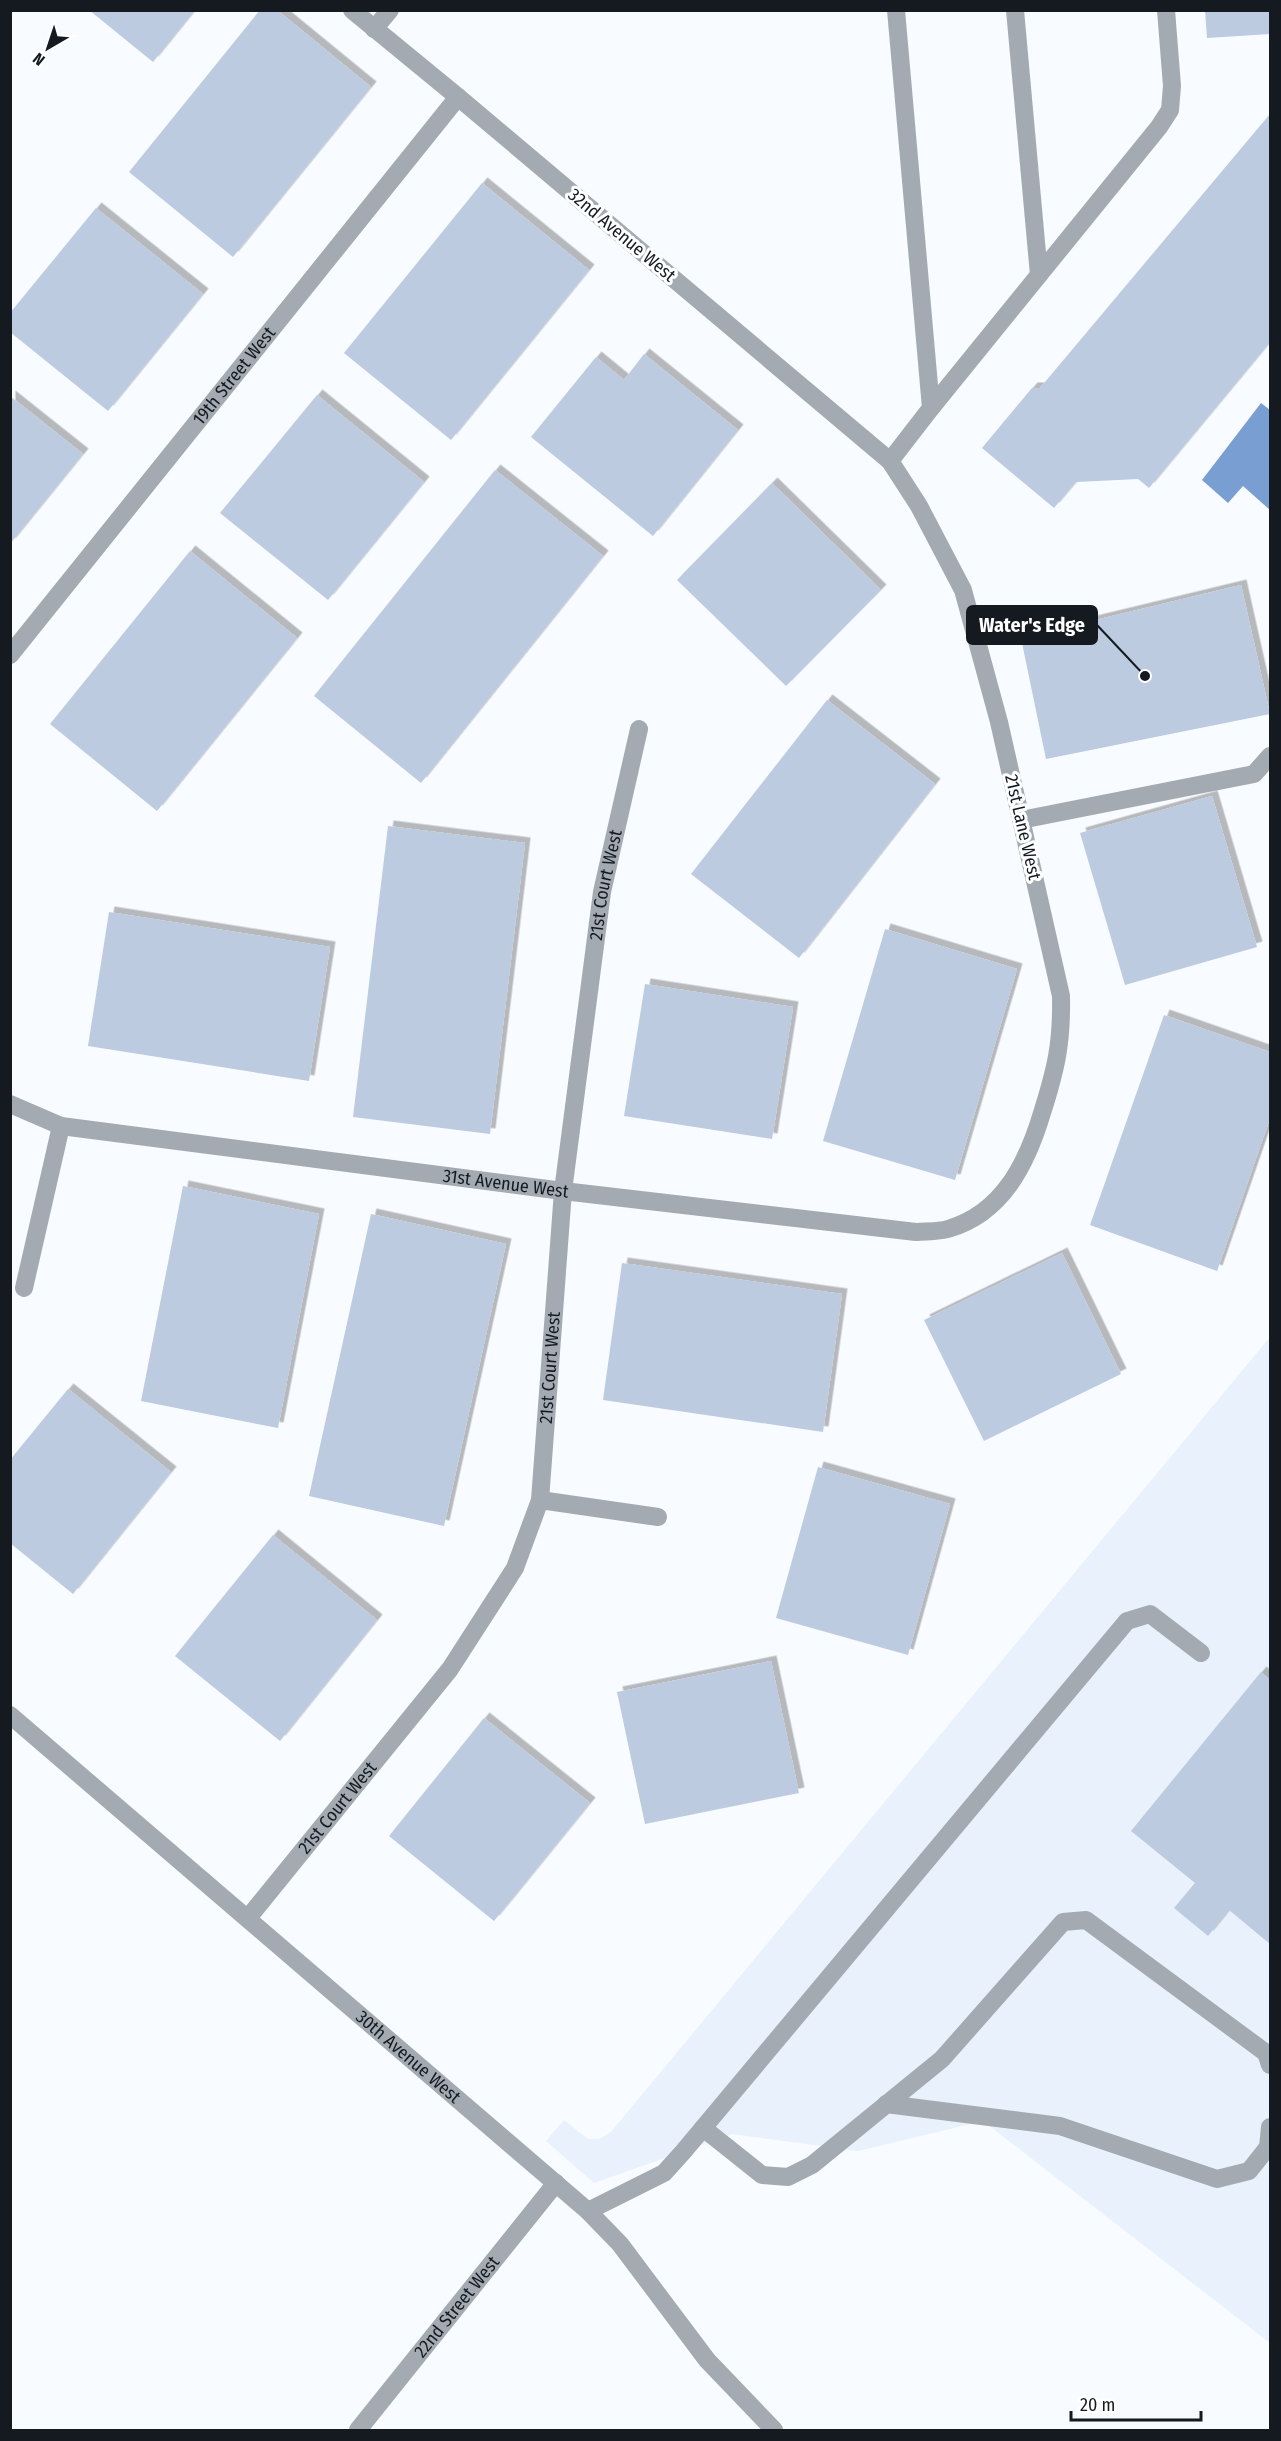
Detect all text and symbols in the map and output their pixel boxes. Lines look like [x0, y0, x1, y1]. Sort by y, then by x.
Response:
north arrow [18, 18, 78, 78]
text: N [29, 49, 49, 70]
street label: 32nd Avenue West [564, 184, 680, 286]
street label: 19th Street West [188, 322, 280, 429]
callout: Water's Edge [967, 606, 1097, 644]
text: Water's Edge [979, 613, 1085, 637]
street label: 21st Lane West [1000, 772, 1046, 882]
street label: 21st Court West [585, 827, 627, 942]
street label: 31st Avenue West [441, 1165, 570, 1203]
street label: 21st Court West [535, 1311, 565, 1424]
street label: 21st Court West [294, 1757, 381, 1858]
street label: 30th Avenue West [351, 2006, 465, 2108]
street label: 22nd Street West [410, 2252, 504, 2362]
scale bar [1071, 2384, 1202, 2422]
text: 20 m [1080, 2394, 1115, 2416]

